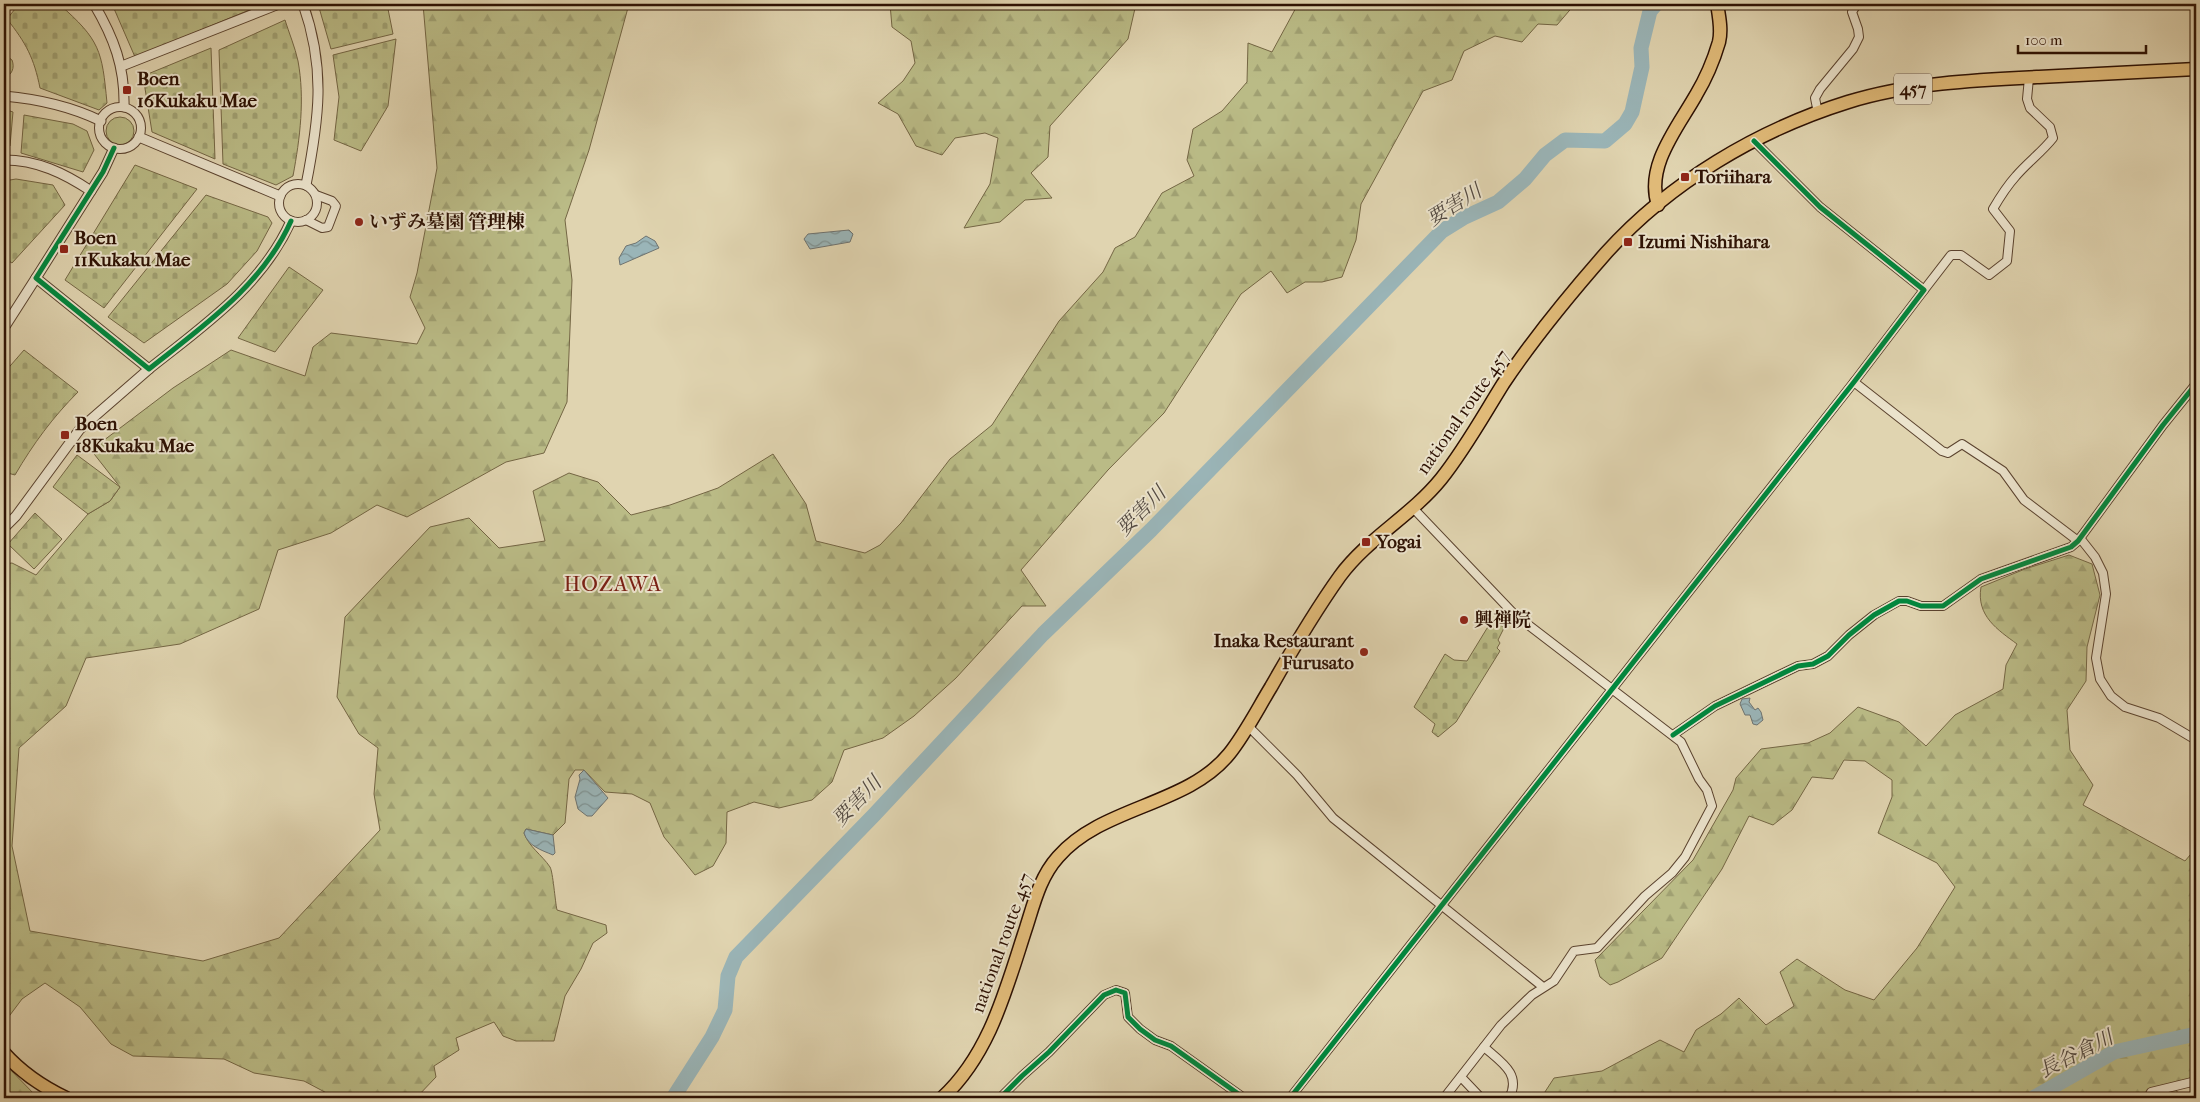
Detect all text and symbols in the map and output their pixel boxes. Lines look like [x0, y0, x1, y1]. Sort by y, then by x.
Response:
scale bar [2018, 22, 2145, 54]
text: 100 m [2025, 31, 2063, 49]
place label: Boen 16Kukaku Mae [137, 68, 257, 112]
road number: 457 [1894, 74, 1932, 105]
marker: Boen 16Kukaku Mae [121, 84, 133, 96]
place label: Toriihara [1694, 166, 1772, 188]
marker: Toriihara [1679, 171, 1691, 183]
water label: 要害川 [1422, 178, 1487, 231]
place label: いずみ墓園 管理棟 [369, 211, 525, 233]
marker: いずみ墓園 管理棟 [353, 216, 365, 228]
place label: Boen 11Kukaku Mae [74, 227, 191, 271]
place label: Izumi Nishihara [1638, 231, 1771, 253]
marker: Izumi Nishihara [1622, 236, 1634, 248]
marker: Boen 11Kukaku Mae [58, 243, 70, 255]
street label: national route 457 [1412, 345, 1514, 479]
place label: Boen 18Kukaku Mae [75, 413, 195, 457]
marker: Boen 18Kukaku Mae [59, 429, 71, 441]
water label: 要害川 [1112, 480, 1172, 540]
place label: Yogai [1375, 531, 1422, 553]
marker: Yogai [1360, 536, 1372, 548]
district label: HOZAWA [564, 572, 662, 596]
place label: 興禅院 [1474, 609, 1531, 631]
marker: 興禅院 [1458, 614, 1470, 626]
place label: Inaka Restaurant Furusato [1213, 630, 1354, 674]
marker: Inaka Restaurant Furusato [1358, 646, 1370, 658]
water label: 要害川 [828, 770, 888, 831]
street label: national route 457 [966, 870, 1038, 1016]
water label: 長谷倉川 [2035, 1025, 2119, 1082]

